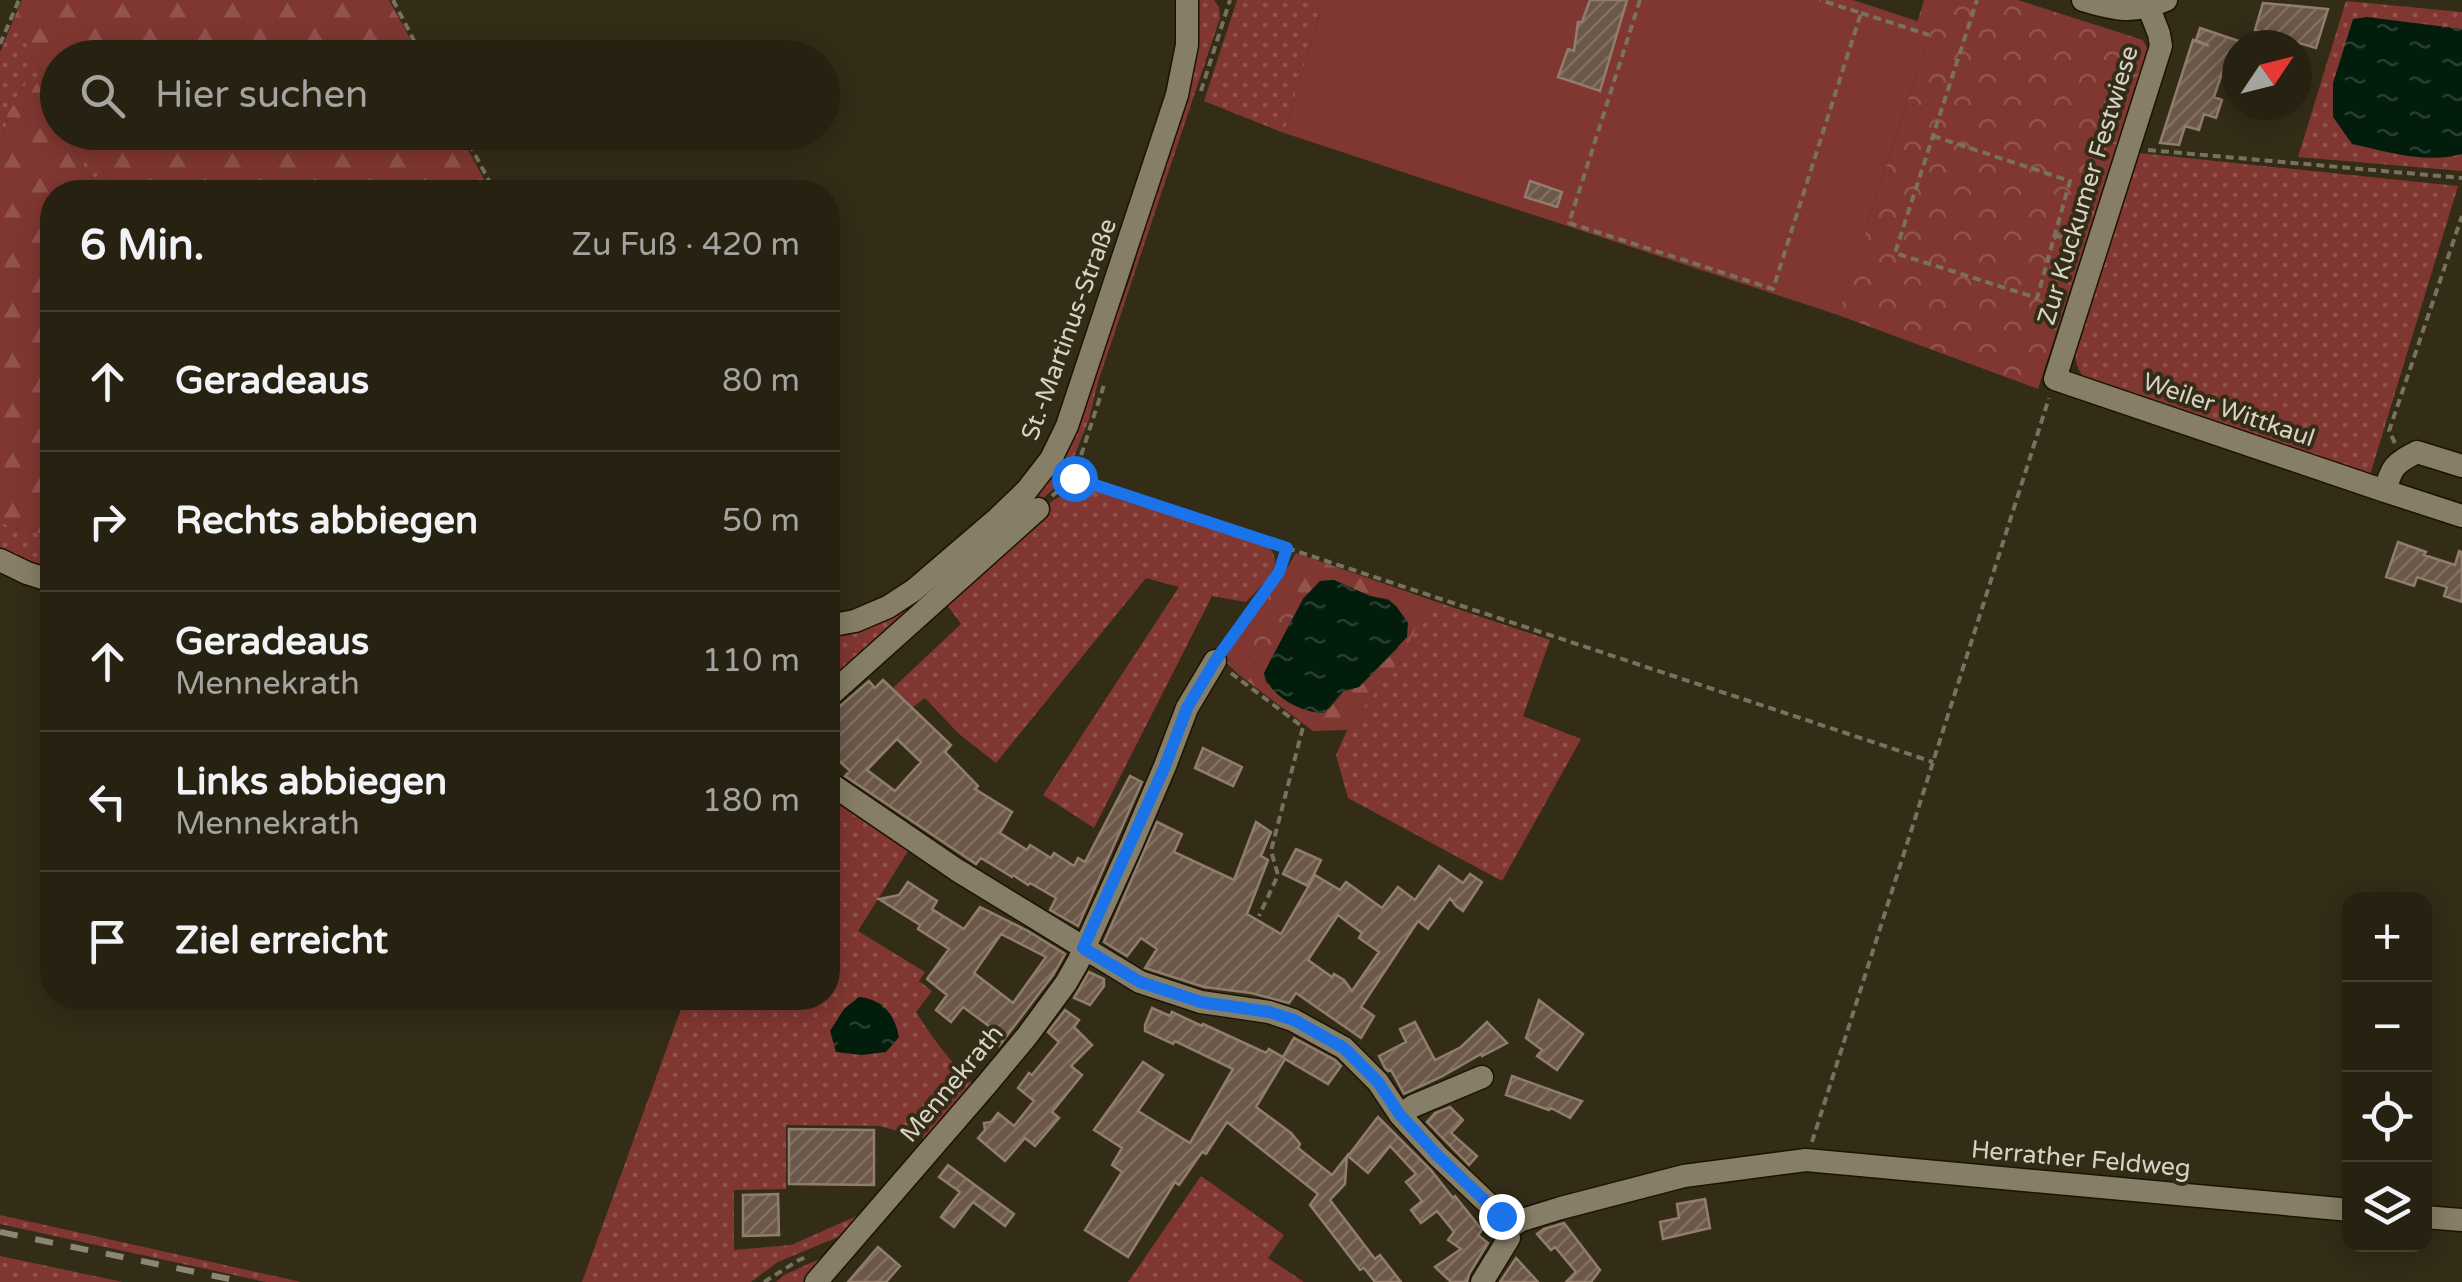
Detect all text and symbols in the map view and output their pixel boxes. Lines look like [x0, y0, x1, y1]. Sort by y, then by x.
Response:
north arrow [2222, 30, 2312, 120]
search box [40, 40, 840, 150]
street label: Zur Kuckumer Festwiese [2031, 42, 2145, 329]
icon: search [75, 68, 130, 123]
text: Hier suchen [155, 72, 368, 118]
street label: St.-Martinus-Straße [1015, 214, 1123, 444]
text: 6 Min. [80, 220, 204, 271]
text: Zu Fuß · 420 m [572, 226, 800, 264]
icon: ahead [80, 354, 135, 409]
text: Geradeaus [175, 358, 369, 404]
text: 80 m [722, 362, 800, 400]
street label: Weiler Wittkaul [2139, 366, 2319, 453]
route start [1052, 456, 1098, 502]
icon: right [80, 494, 135, 549]
text: Rechts abbiegen [175, 498, 478, 544]
text: 50 m [722, 502, 800, 540]
text: Geradeaus [175, 619, 369, 665]
icon: ahead [80, 634, 135, 689]
text: 110 m [702, 642, 800, 680]
text: Mennekrath [175, 665, 360, 703]
text: Links abbiegen [175, 759, 447, 805]
icon: left [80, 774, 135, 829]
text: 180 m [702, 782, 800, 820]
text: Mennekrath [175, 805, 360, 843]
map controls [2342, 892, 2432, 1252]
button: + [2342, 892, 2432, 982]
icon: arrive [80, 914, 135, 969]
text: Ziel erreicht [175, 918, 388, 964]
button: − [2342, 982, 2432, 1072]
street label: Mennekrath [894, 1019, 1010, 1149]
button: locate [2342, 1072, 2432, 1162]
street label: Herrather Feldweg [1970, 1134, 2192, 1184]
button: layers [2342, 1162, 2432, 1252]
route end [1479, 1194, 1525, 1240]

